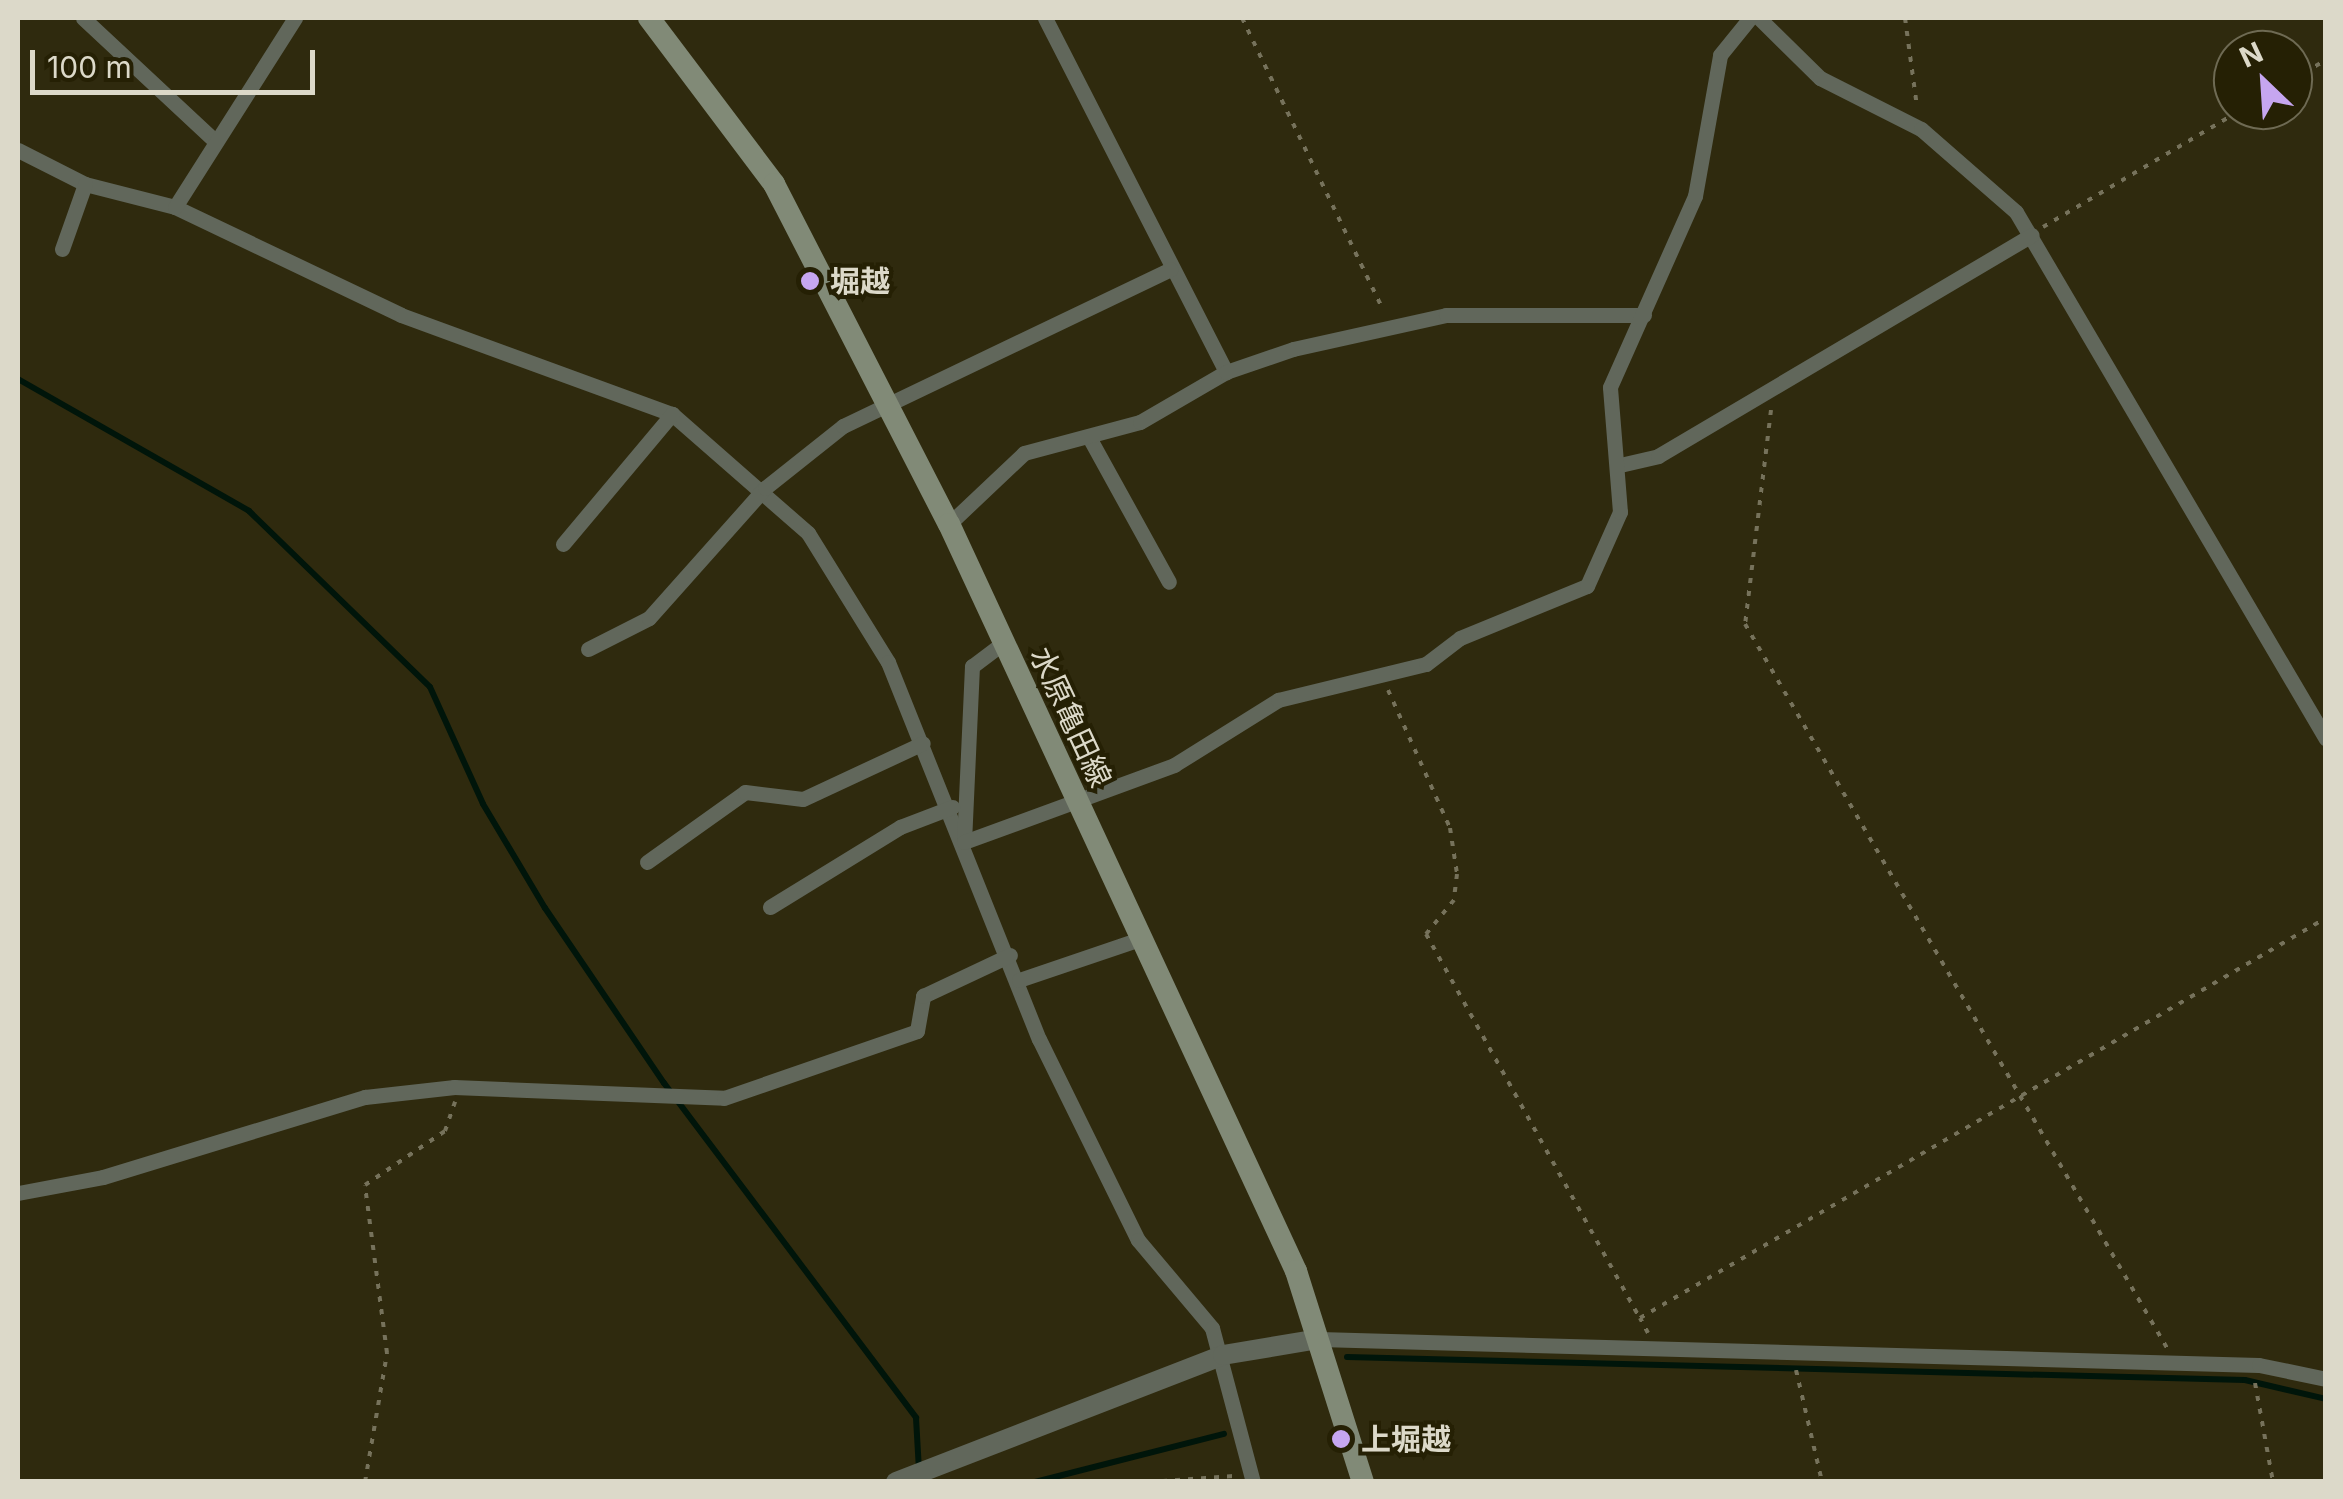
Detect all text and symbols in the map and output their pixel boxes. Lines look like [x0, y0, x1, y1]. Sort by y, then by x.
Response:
scale bar [35, 30, 320, 92]
north arrow [2213, 30, 2313, 130]
text: N [2234, 35, 2268, 75]
text: 100 m [47, 49, 132, 85]
place label: 堀越 [830, 263, 890, 299]
marker: 堀越 [799, 270, 821, 292]
street label: 水原亀田線 [1023, 641, 1119, 793]
place label: 上堀越 [1361, 1421, 1451, 1457]
marker: 上堀越 [1330, 1428, 1352, 1450]

